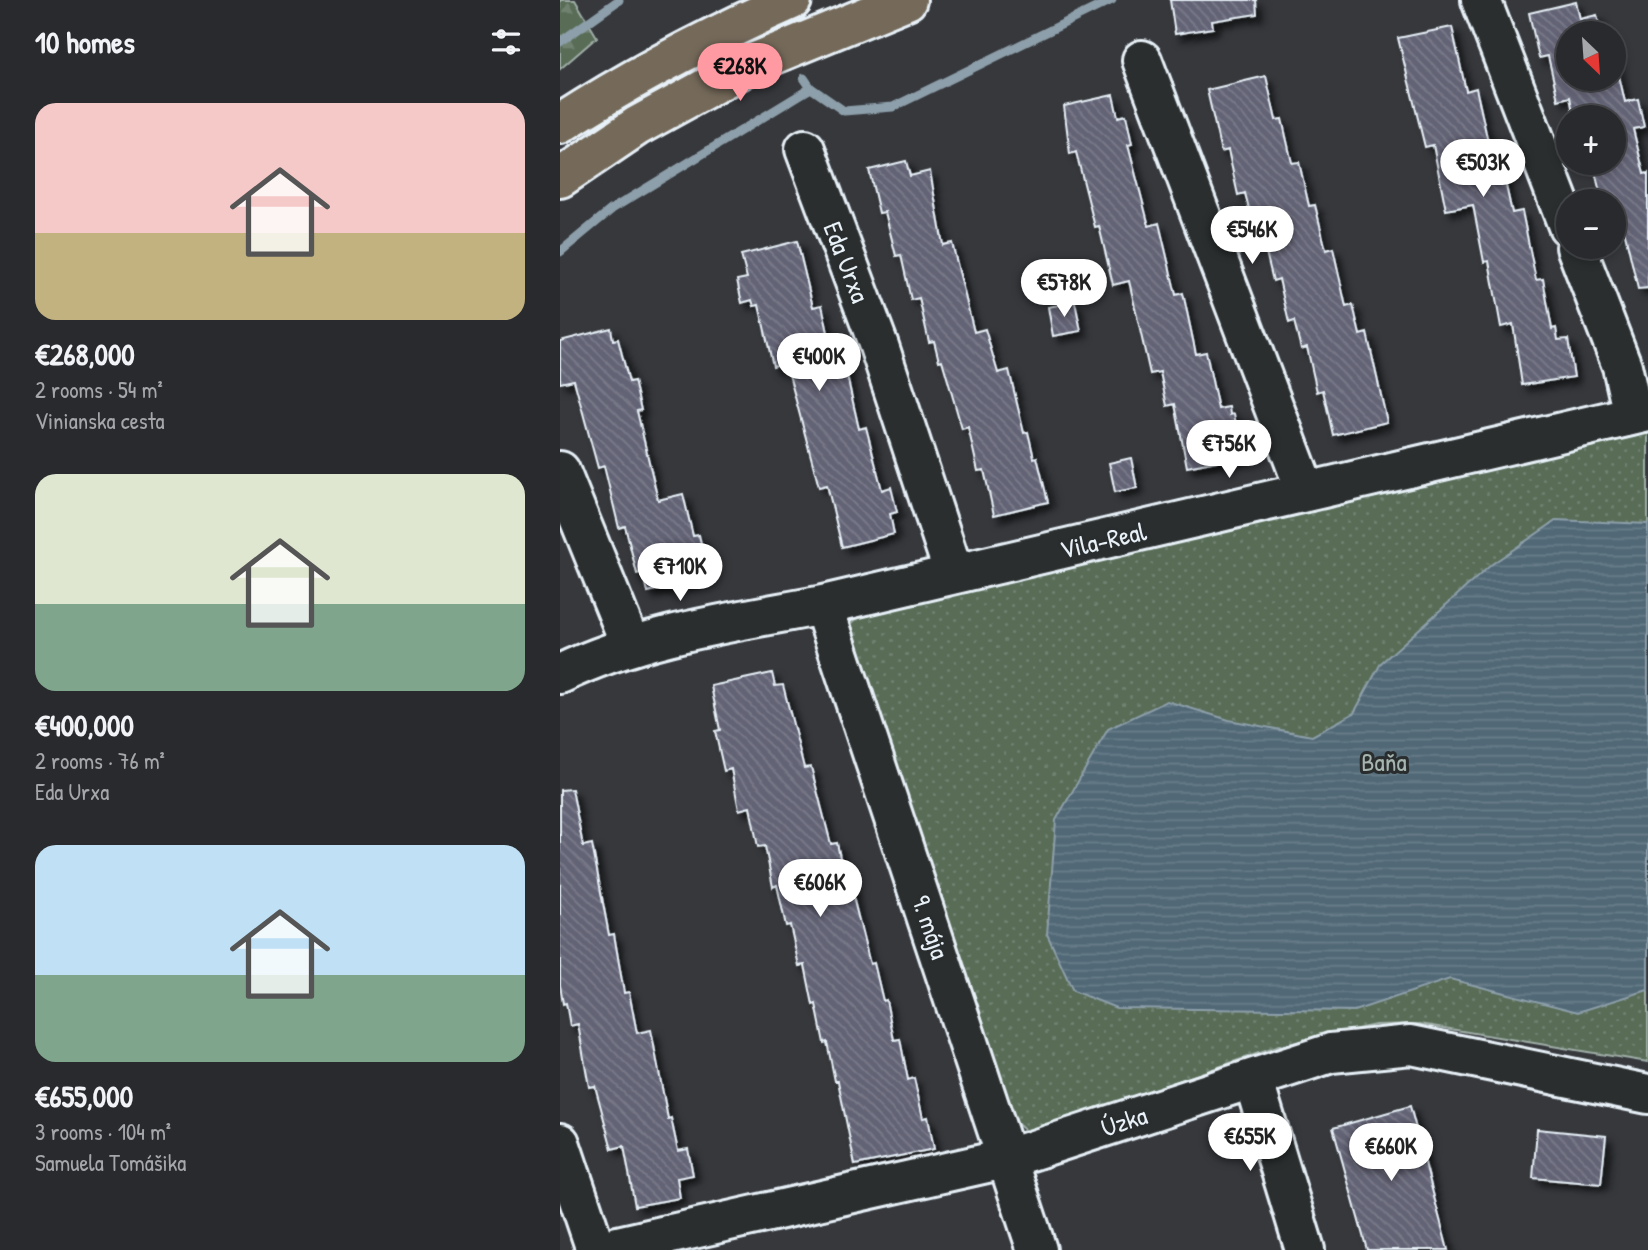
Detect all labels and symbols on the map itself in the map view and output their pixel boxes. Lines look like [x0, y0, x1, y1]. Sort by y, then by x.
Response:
north arrow [1556, 21, 1626, 91]
pin: €268K [691, 43, 789, 103]
pin: €503K [1434, 140, 1532, 199]
pin: €546K [1203, 206, 1301, 266]
street label: Eda Urxa [816, 217, 878, 307]
pin: €578K [1015, 260, 1113, 319]
pin: €400K [770, 334, 868, 393]
pin: €756K [1180, 420, 1278, 480]
street label: Vila-Real [1057, 513, 1150, 567]
pin: €710K [631, 544, 729, 603]
park label: Baňa [1361, 744, 1407, 779]
pin: €606K [771, 860, 869, 919]
street label: 9. mája [904, 890, 958, 964]
street label: Úzka [1097, 1097, 1151, 1145]
pin: €655K [1201, 1114, 1299, 1173]
pin: €660K [1342, 1124, 1440, 1183]

